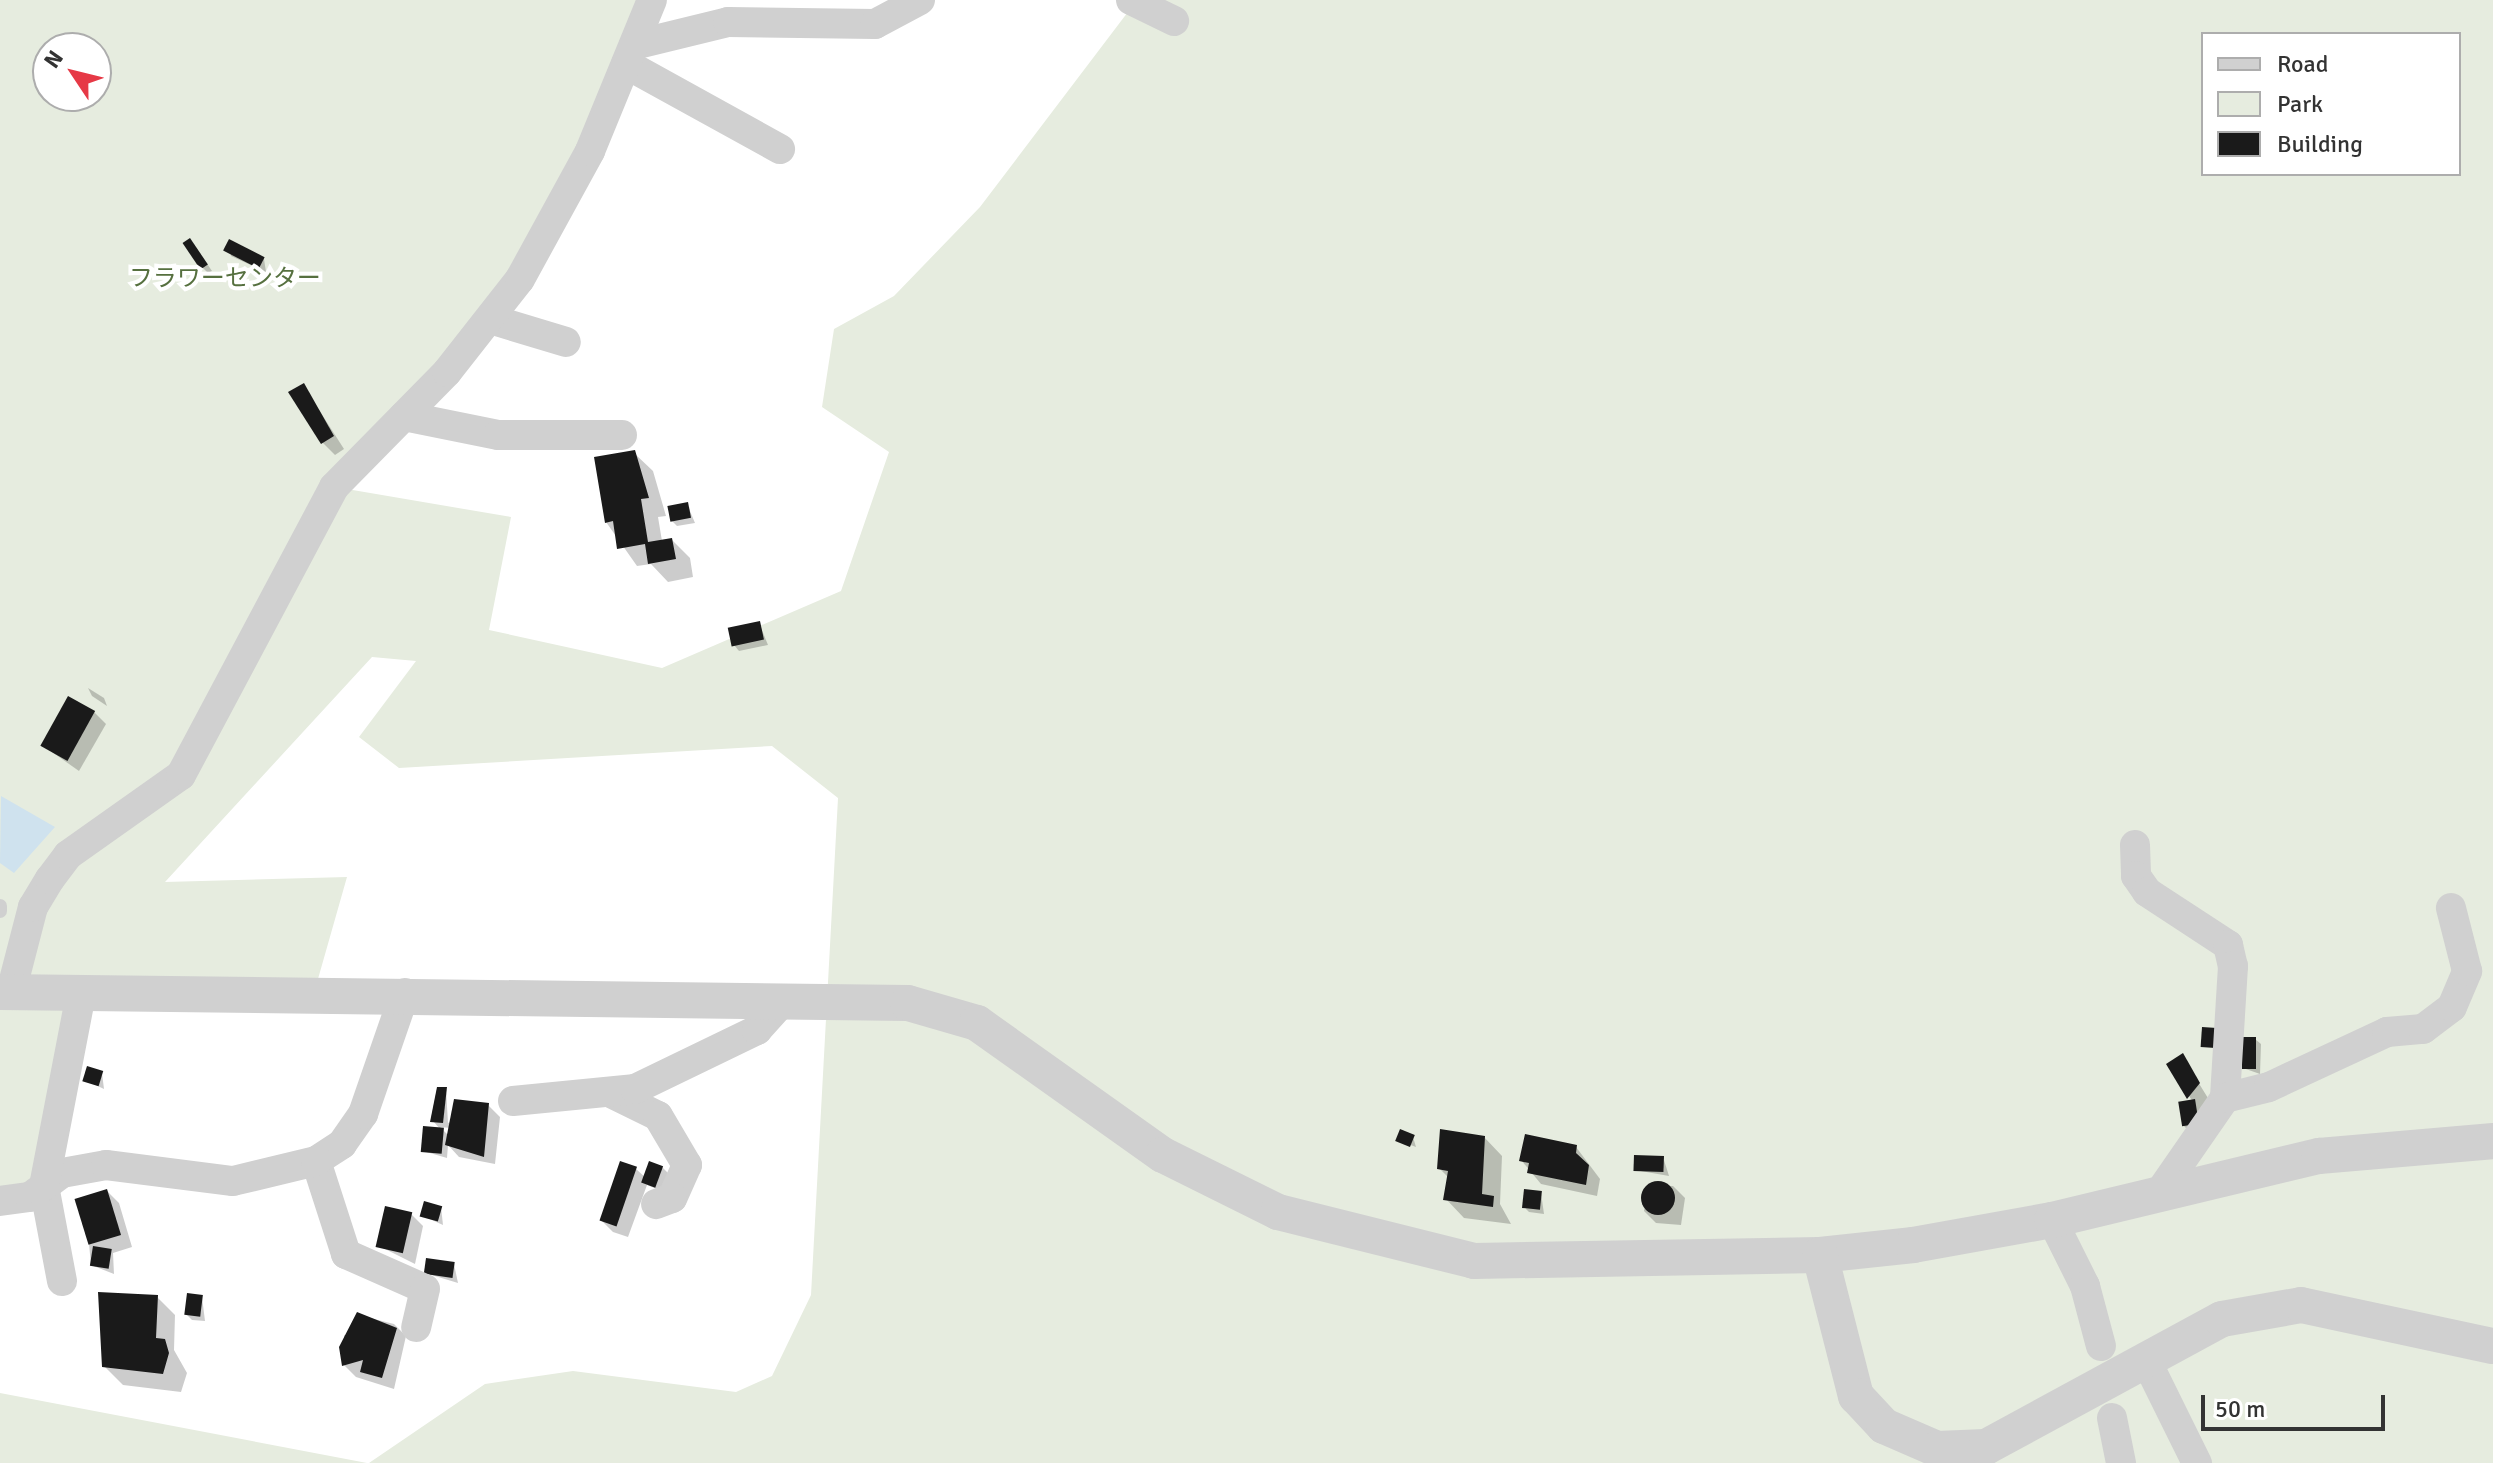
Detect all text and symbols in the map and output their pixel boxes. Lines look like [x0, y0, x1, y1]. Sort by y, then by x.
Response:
north arrow [32, 32, 112, 112]
legend [2201, 32, 2461, 176]
text: N [38, 45, 69, 73]
text: Road [2277, 49, 2328, 79]
text: Park [2277, 89, 2323, 119]
text: Building [2277, 129, 2363, 159]
park label: フラワーセンター [129, 265, 321, 293]
scale bar [2205, 1379, 2389, 1429]
text: 50 m [2215, 1394, 2265, 1424]

